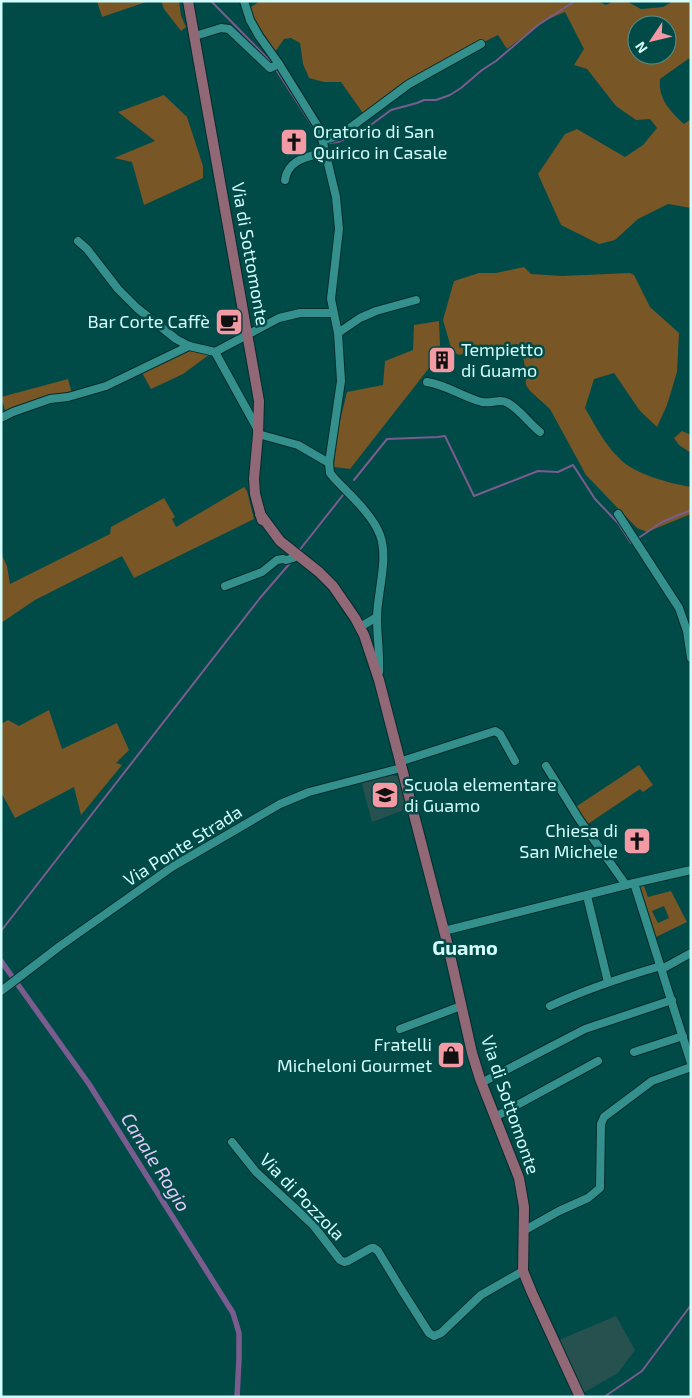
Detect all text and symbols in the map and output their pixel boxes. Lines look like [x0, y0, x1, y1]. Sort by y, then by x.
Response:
north arrow [627, 15, 677, 65]
text: N [631, 39, 651, 57]
place label: Oratorio di San Quirico in Casale [313, 120, 447, 163]
church icon: Oratorio di San Quirico in Casale [279, 127, 309, 157]
street label: Via di Sottomonte [228, 180, 274, 327]
cafe icon: Bar Corte Caffè [214, 307, 244, 337]
place label: Bar Corte Caffè [87, 310, 210, 332]
place label: Tempietto di Guamo [461, 338, 543, 381]
building icon: Tempietto di Guamo [427, 345, 457, 375]
place label: Scuola elementare di Guamo [404, 773, 557, 816]
school or university icon: Scuola elementare di Guamo [370, 780, 400, 810]
street label: Via Ponte Strada [119, 800, 246, 890]
place label: Chiesa di San Michele [519, 819, 618, 862]
church icon: Chiesa di San Michele [622, 826, 652, 856]
district label: Guamo [432, 935, 498, 959]
street label: Via di Sottomonte [477, 1032, 545, 1177]
place label: Fratelli Micheloni Gourmet [277, 1033, 432, 1076]
shop icon: Fratelli Micheloni Gourmet [436, 1040, 466, 1070]
water label: Canale Rogio [117, 1108, 196, 1215]
street label: Via di Pozzola [256, 1148, 350, 1244]

